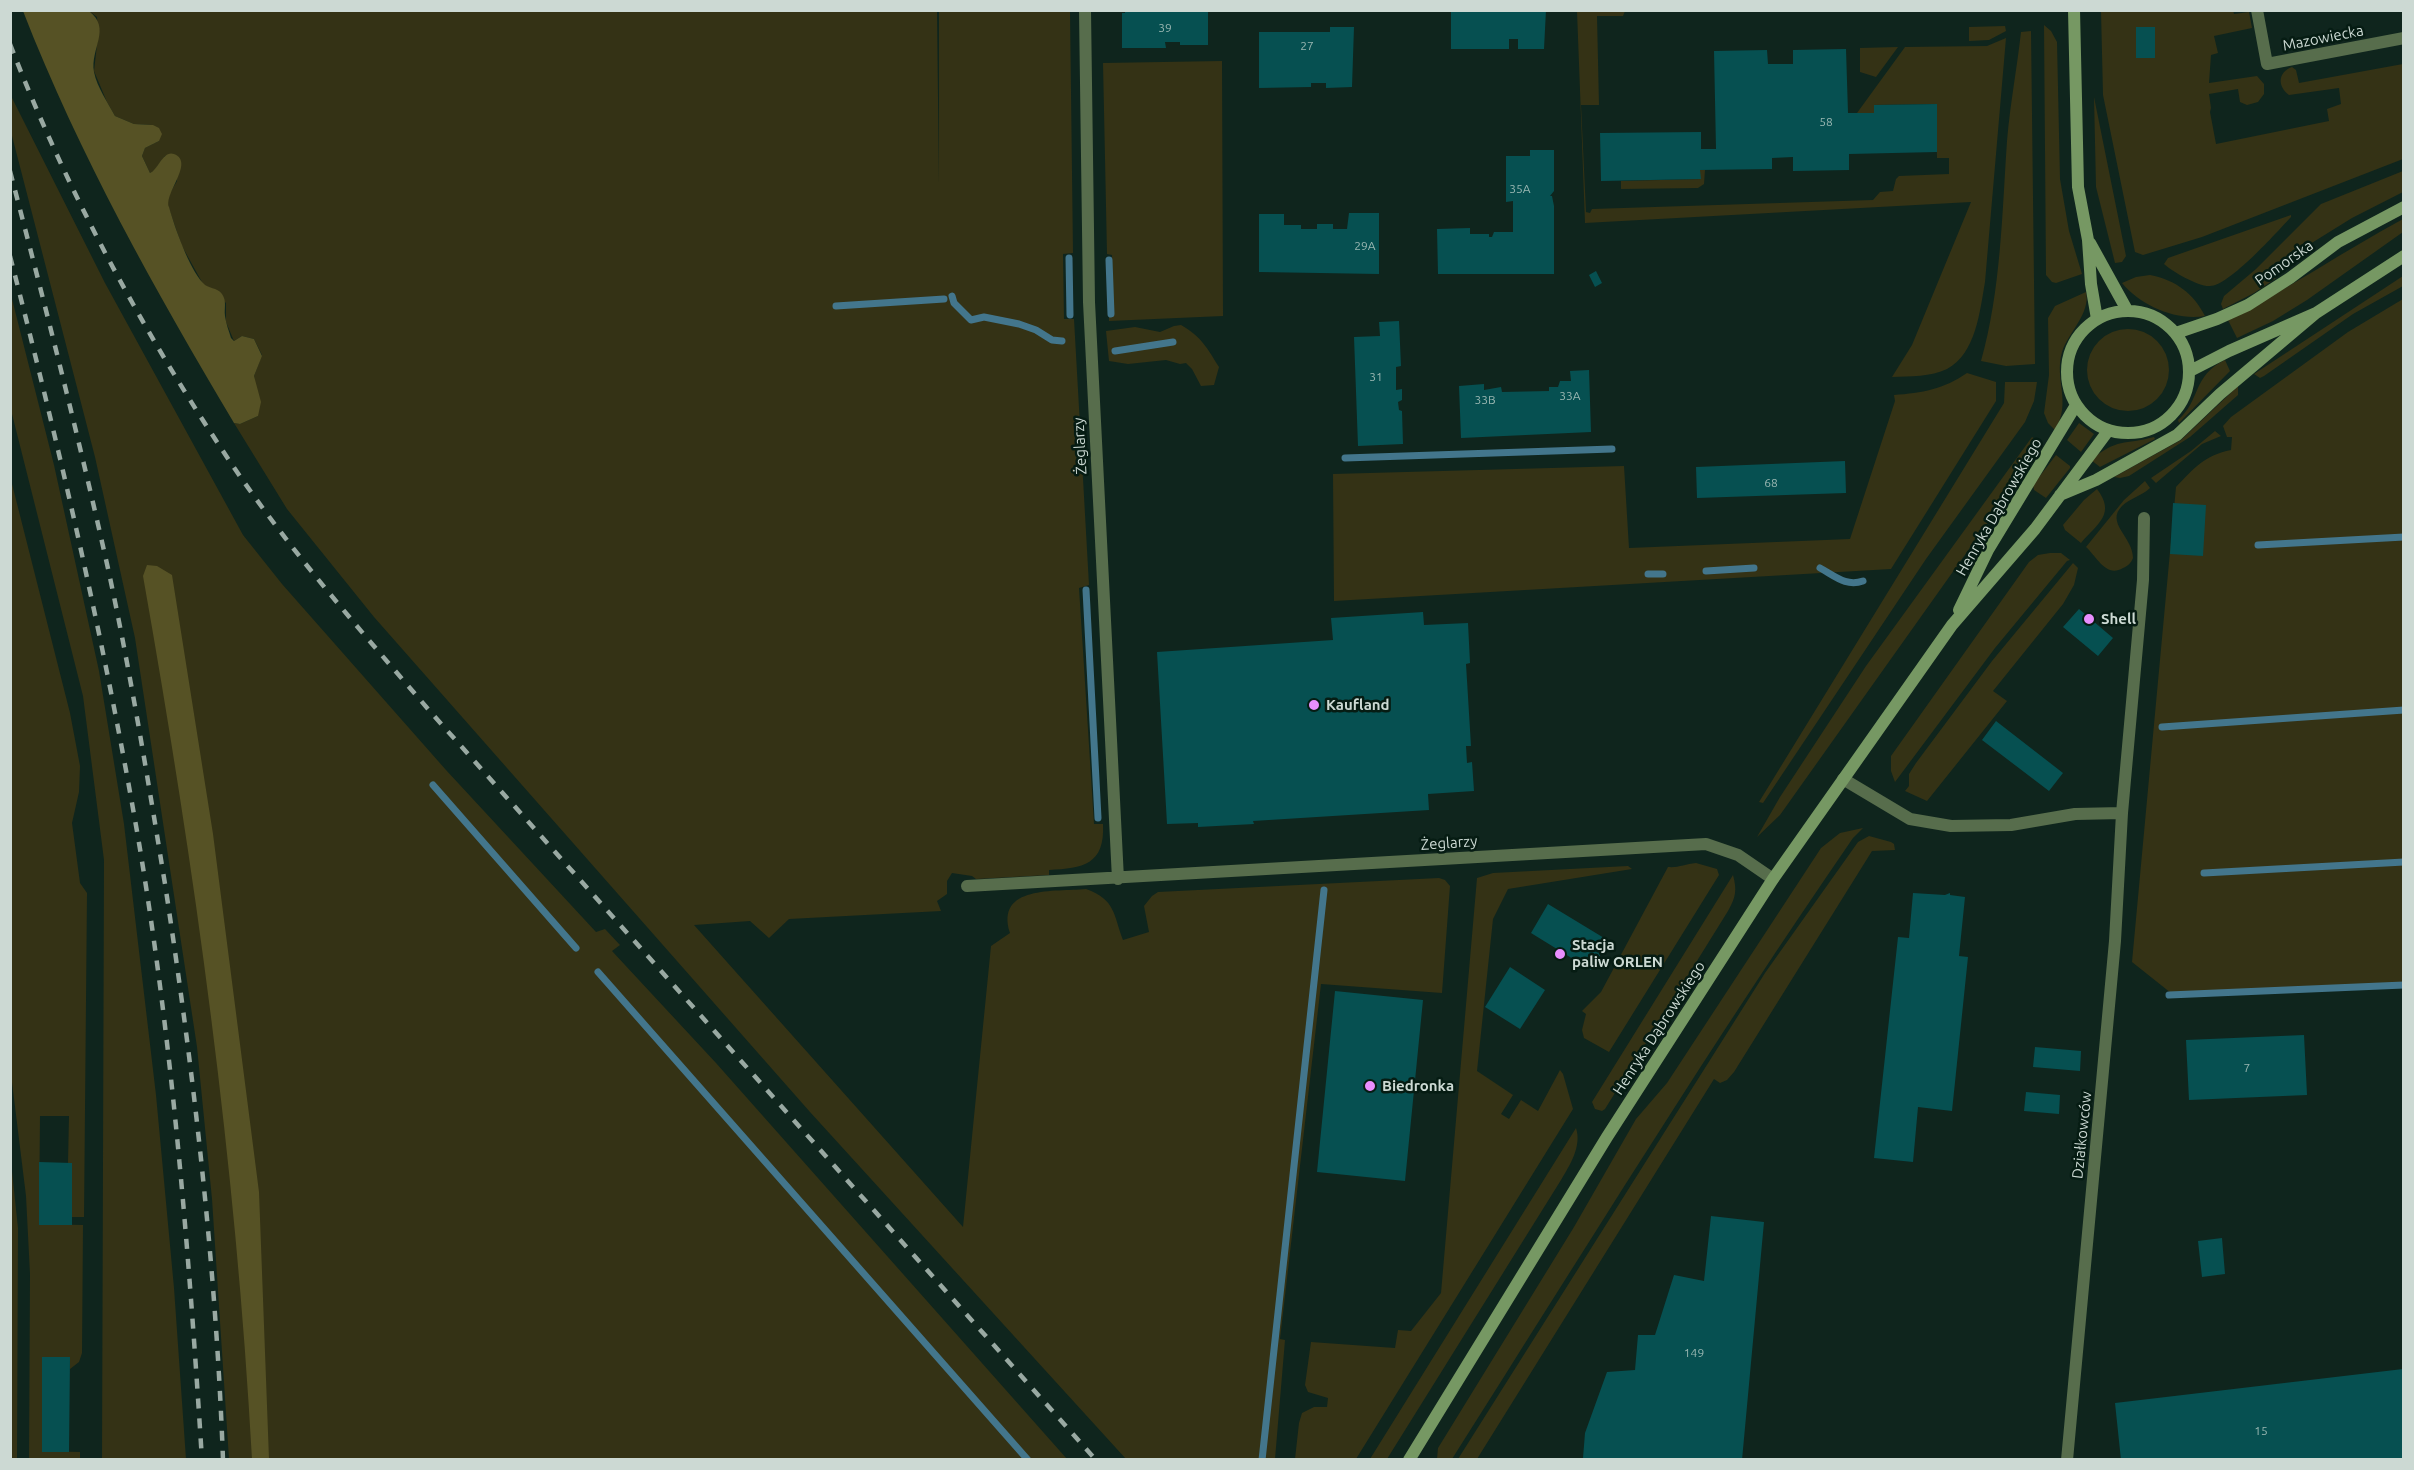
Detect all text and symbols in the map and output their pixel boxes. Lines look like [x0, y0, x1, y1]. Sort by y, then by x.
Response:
house number: 39 [1158, 21, 1172, 35]
street label: Mazowiecka [2281, 21, 2365, 55]
house number: 27 [1300, 39, 1314, 53]
house number: 58 [1819, 115, 1833, 129]
house number: 35A [1509, 182, 1531, 196]
street label: Pomorska [2251, 236, 2317, 290]
house number: 29A [1354, 239, 1376, 253]
house number: 31 [1369, 370, 1383, 384]
house number: 33A [1559, 389, 1581, 403]
house number: 33B [1474, 393, 1496, 407]
street label: Żeglarzy [1070, 417, 1090, 475]
street label: Henryka Dąbrowskiego [1952, 435, 2046, 579]
house number: 68 [1764, 476, 1778, 490]
place label: Shell [2101, 610, 2136, 628]
marker: Shell [2082, 612, 2096, 626]
place label: Kaufland [1326, 696, 1390, 714]
marker: Kaufland [1307, 698, 1321, 712]
street label: Żeglarzy [1420, 832, 1478, 854]
place label: Stacja paliw ORLEN [1572, 936, 1663, 971]
marker: Stacja paliw ORLEN [1553, 947, 1567, 961]
street label: Henryka Dąbrowskiego [1609, 958, 1709, 1098]
house number: 7 [2244, 1061, 2250, 1075]
place label: Biedronka [1382, 1077, 1454, 1095]
marker: Biedronka [1363, 1079, 1377, 1093]
street label: Działkowców [2068, 1090, 2096, 1180]
house number: 149 [1684, 1346, 1704, 1360]
house number: 15 [2254, 1424, 2268, 1438]

